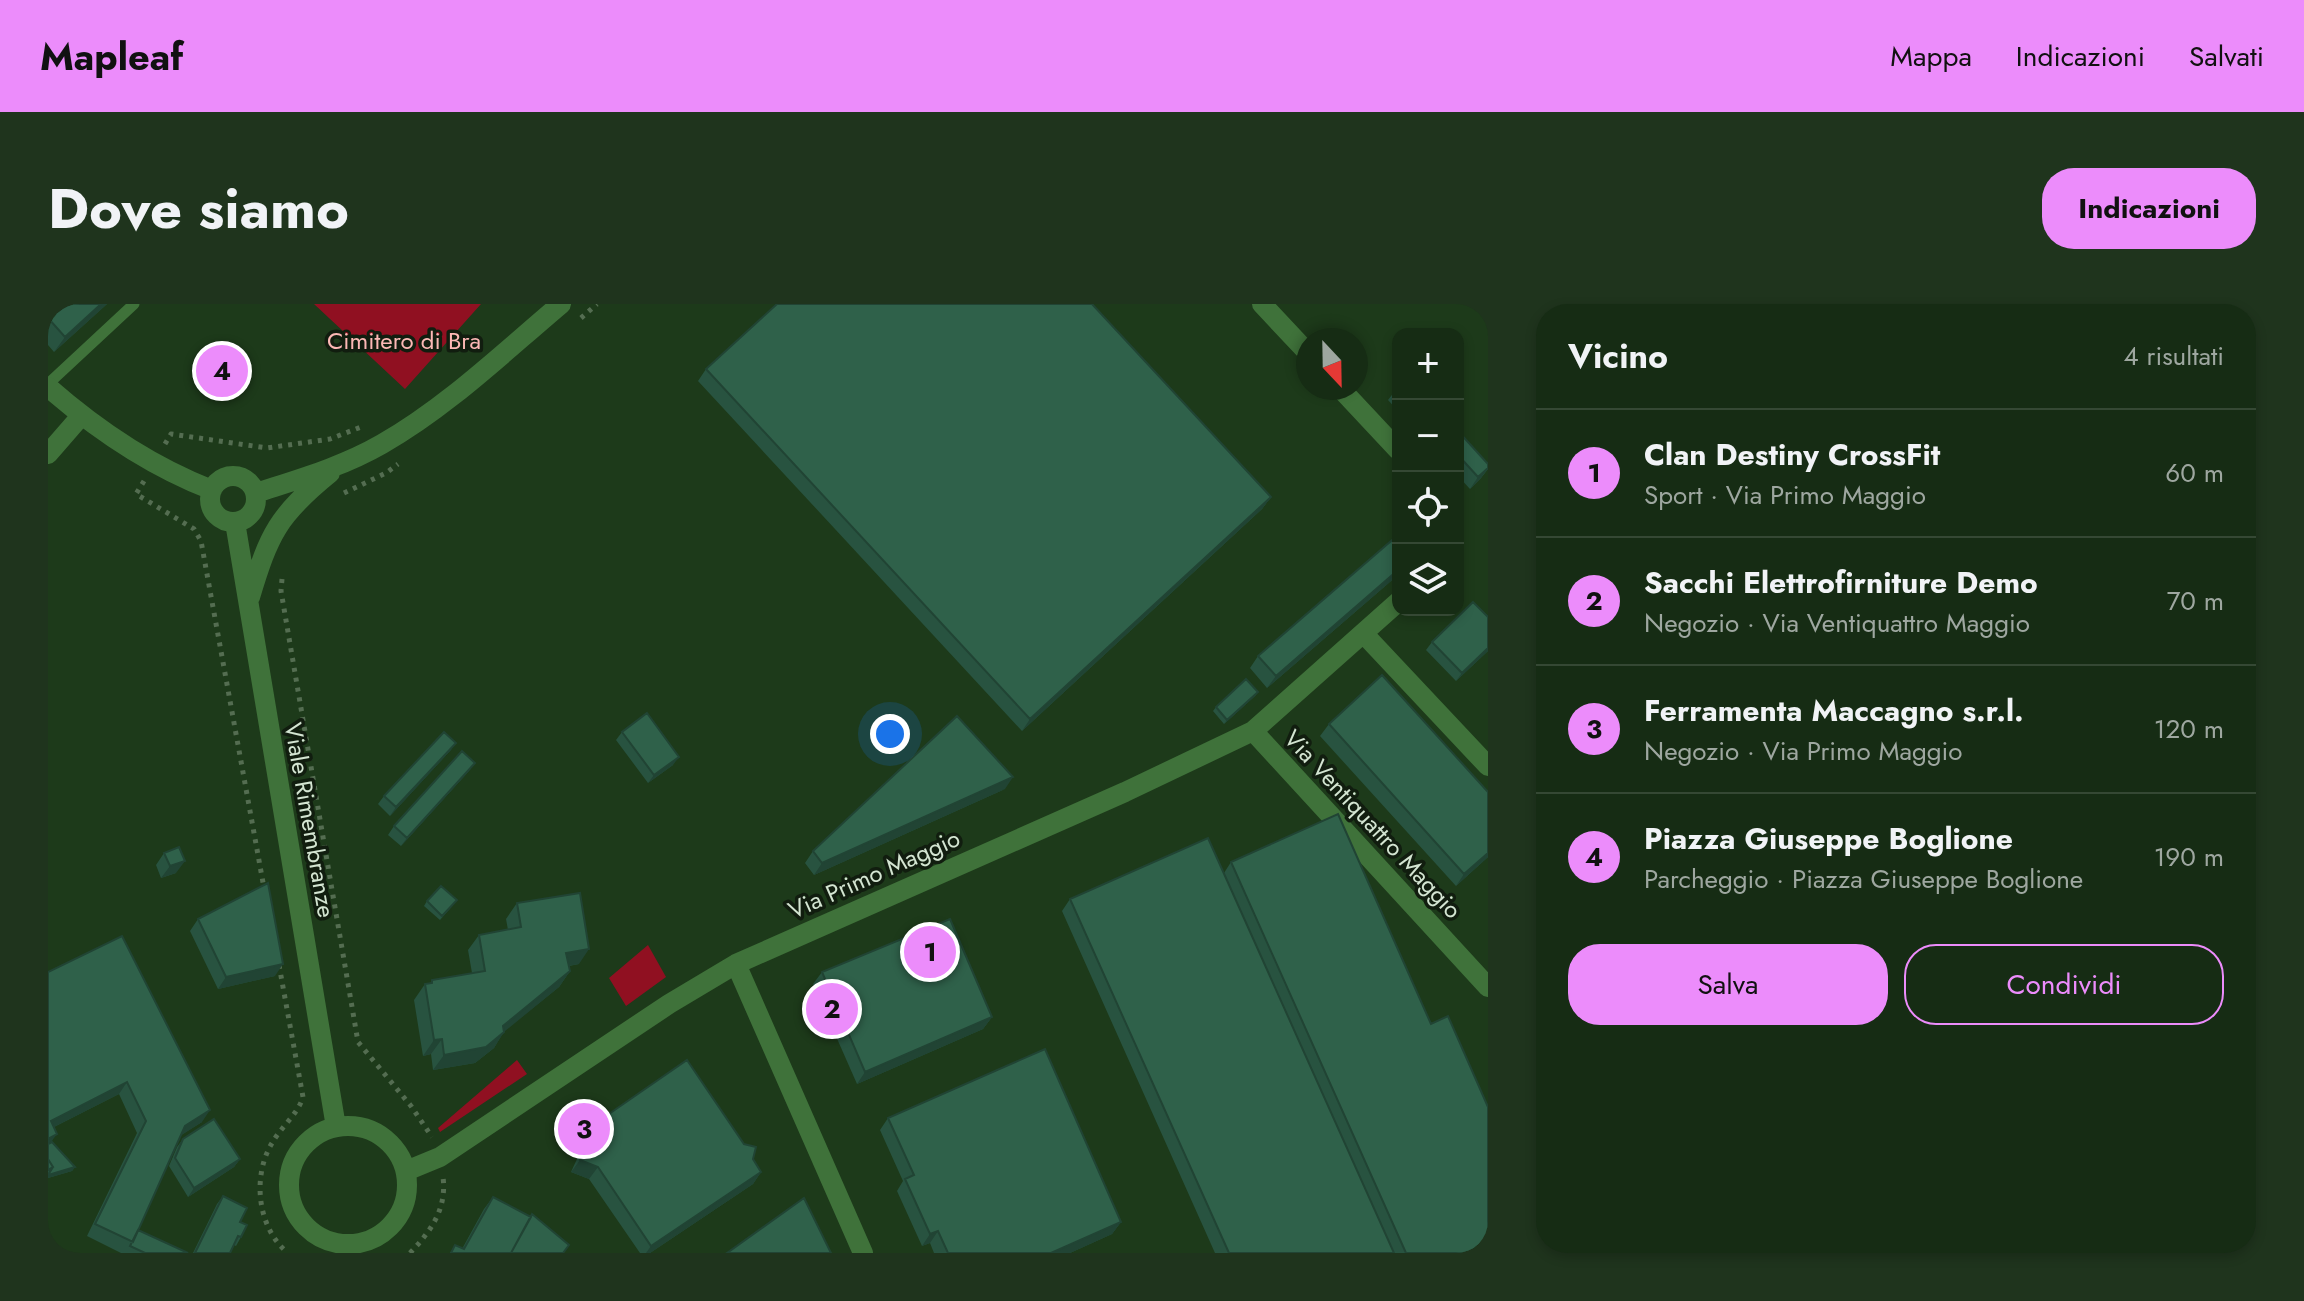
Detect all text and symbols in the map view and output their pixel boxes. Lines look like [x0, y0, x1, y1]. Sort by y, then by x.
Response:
text: Mapleaf [40, 29, 183, 84]
text: Mappa [1890, 36, 1972, 77]
text: Indicazioni [2016, 36, 2145, 77]
text: Salvati [2189, 36, 2264, 77]
text: Dove siamo [48, 168, 349, 249]
button: Indicazioni [2042, 168, 2256, 249]
park label: Cimitero di Bra [327, 323, 481, 358]
north arrow [1296, 328, 1368, 400]
map controls [1392, 328, 1464, 616]
button: + [1392, 328, 1464, 400]
text: Vicino [1568, 332, 1668, 381]
text: 4 risultati [2124, 337, 2224, 375]
pin: 4 [196, 341, 248, 401]
button: − [1392, 400, 1464, 472]
text: Clan Destiny CrossFit [1644, 433, 1940, 476]
text: 1 [1587, 454, 1601, 492]
text: 60 m [2165, 454, 2224, 492]
button: locate [1392, 472, 1464, 544]
text: Sport · Via Primo Maggio [1644, 476, 1926, 514]
button: layers [1392, 544, 1464, 616]
text: Sacchi Elettrofirniture Demo [1644, 561, 2038, 604]
text: 2 [1585, 582, 1603, 620]
text: 70 m [2167, 582, 2224, 620]
text: Negozio · Via Ventiquattro Maggio [1644, 604, 2030, 642]
text: Ferramenta Maccagno s.r.l. [1644, 689, 2024, 732]
text: 3 [1586, 710, 1602, 748]
text: 120 m [2154, 710, 2224, 748]
your location [870, 714, 910, 754]
street label: Viale Rimembranze [276, 720, 344, 920]
street label: Via Ventiquattro Maggio [1276, 722, 1470, 926]
text: Negozio · Via Primo Maggio [1644, 732, 1963, 770]
text: Piazza Giuseppe Boglione [1644, 817, 2013, 860]
street label: Via Primo Maggio [783, 820, 965, 928]
text: 4 [1585, 838, 1603, 876]
text: 190 m [2154, 838, 2224, 876]
text: Parcheggio · Piazza Giuseppe Boglione [1644, 860, 2083, 898]
pin: 1 [904, 922, 956, 982]
button: Salva [1568, 944, 1888, 1025]
button: Condividi [1904, 944, 2224, 1025]
pin: 2 [806, 979, 858, 1039]
pin: 3 [558, 1099, 610, 1159]

